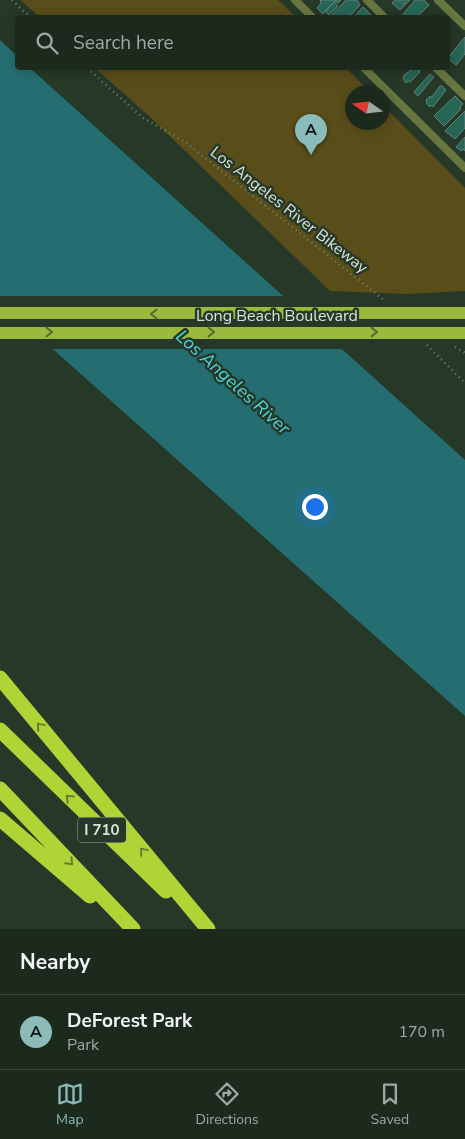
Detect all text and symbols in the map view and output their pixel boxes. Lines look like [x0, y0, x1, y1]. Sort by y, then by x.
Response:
search box [15, 15, 450, 70]
icon: search [33, 29, 61, 57]
text: Search here [73, 30, 174, 56]
north arrow [345, 85, 390, 130]
pin: A [295, 114, 327, 155]
street label: Los Angeles River Bikeway [206, 141, 373, 279]
street label: Long Beach Boulevard [196, 305, 358, 327]
one-way arrow [150, 309, 158, 319]
water label: Los Angeles River [171, 324, 296, 440]
one-way arrow [45, 327, 53, 337]
one-way arrow [208, 327, 215, 337]
one-way arrow [370, 327, 378, 337]
your location [302, 494, 328, 520]
one-way arrow [37, 723, 45, 732]
one-way arrow [66, 794, 75, 803]
road number: I 710 [78, 818, 126, 842]
one-way arrow [141, 848, 149, 857]
one-way arrow [64, 856, 73, 865]
text: Nearby [20, 948, 90, 976]
text: DeForest Park [67, 1008, 192, 1034]
text: A [30, 1021, 42, 1043]
text: 170 m [398, 1021, 445, 1043]
text: Park [67, 1034, 99, 1056]
tab: Map [56, 1080, 84, 1129]
tab: Directions [196, 1080, 259, 1129]
tab: Saved [370, 1080, 409, 1129]

